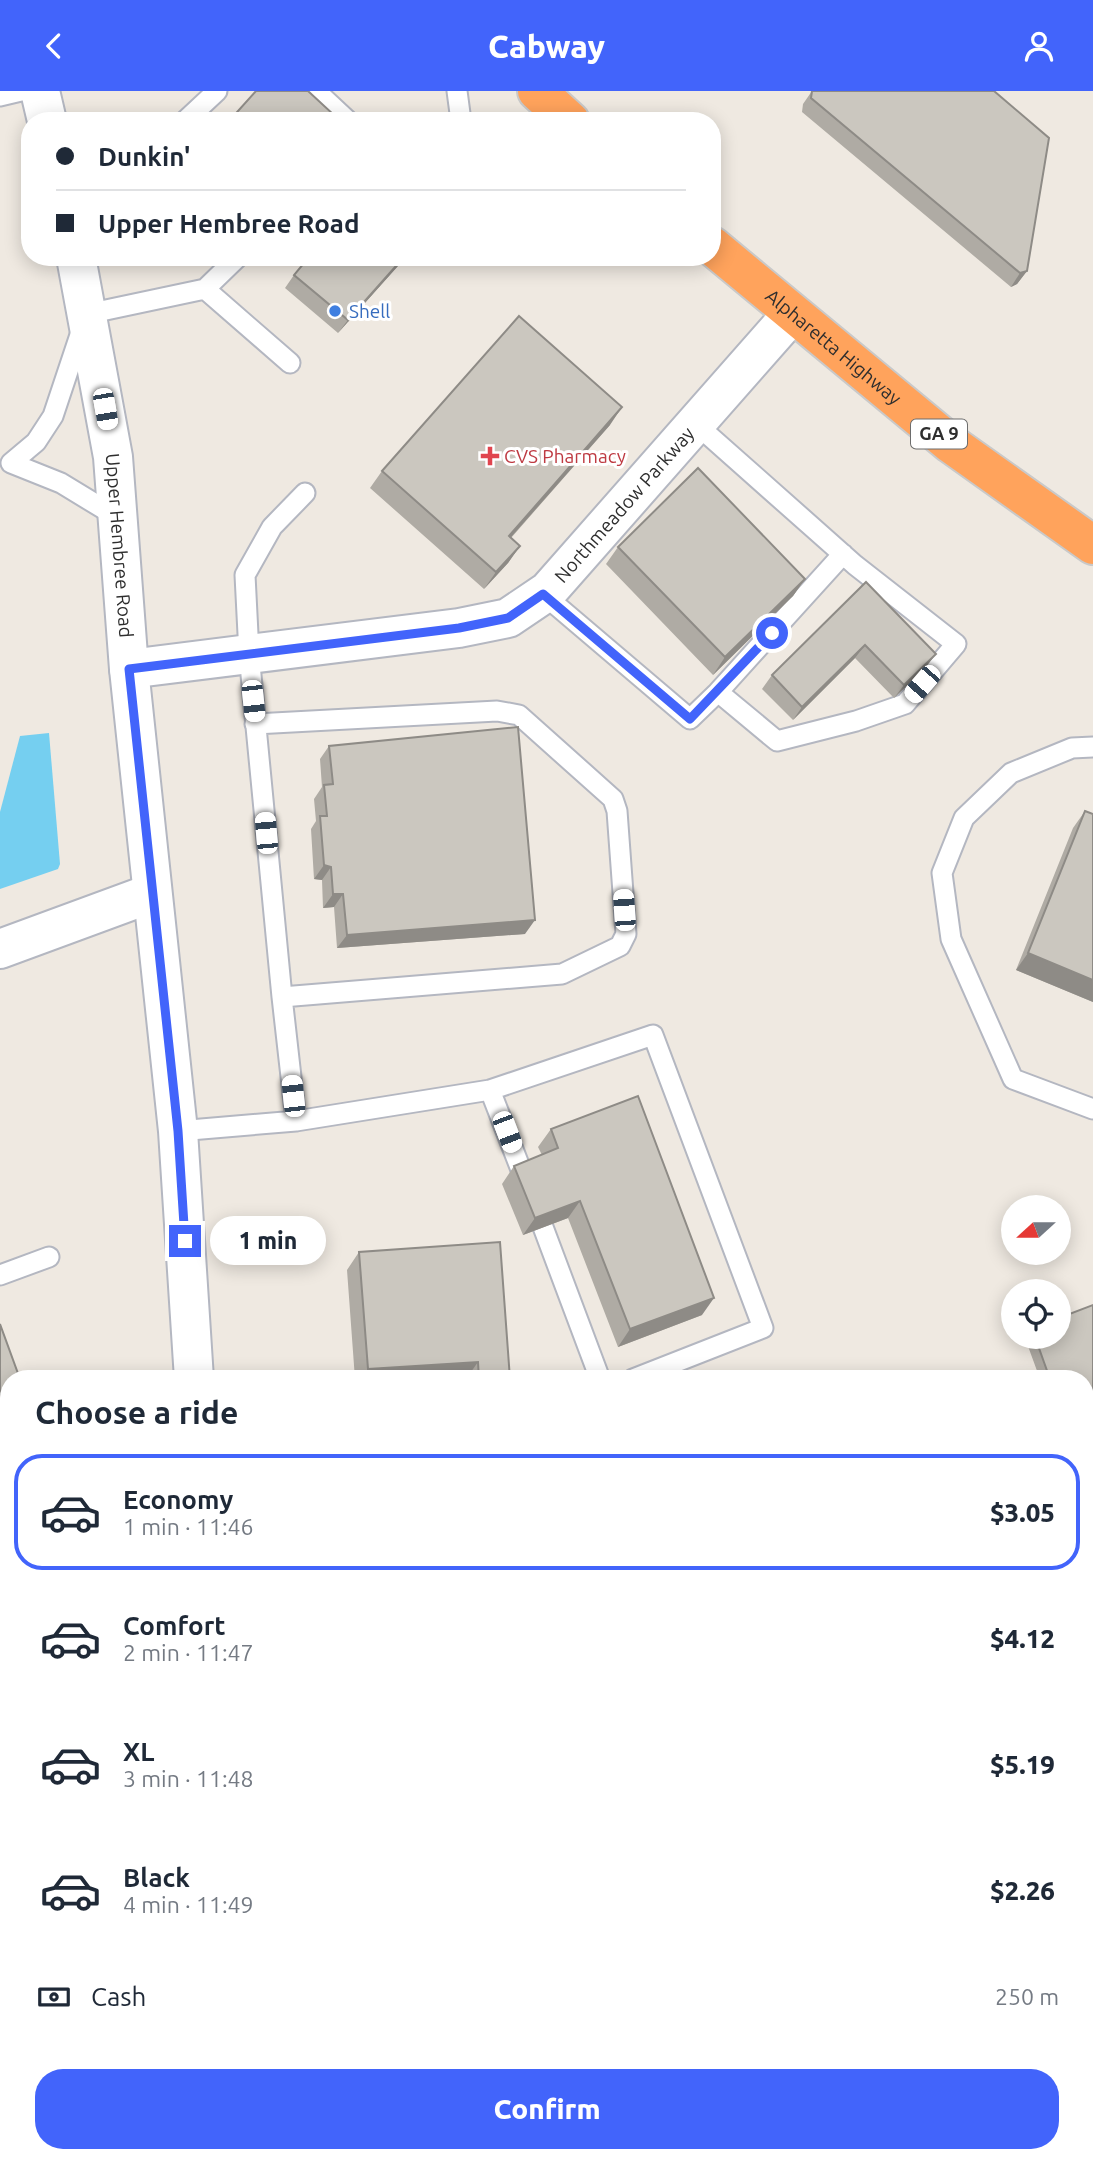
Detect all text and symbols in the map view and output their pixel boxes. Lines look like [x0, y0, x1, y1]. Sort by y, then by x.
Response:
icon: back [35, 27, 73, 65]
icon: person [1020, 27, 1058, 65]
text: Cabway [488, 28, 605, 64]
text: Dunkin' [98, 142, 190, 171]
text: Upper Hembree Road [98, 209, 360, 238]
street label: Alpharetta Highway [762, 284, 906, 409]
place label: Shell [349, 300, 390, 322]
marker: Shell [327, 303, 343, 319]
car [92, 386, 119, 432]
road number: GA 9 [911, 419, 967, 449]
street label: Northmeadow Parkway [550, 422, 698, 587]
place label: CVS Pharmacy [504, 445, 626, 467]
marker: CVS Pharmacy [482, 448, 498, 464]
street label: Upper Hembree Road [102, 452, 138, 638]
route start [756, 617, 788, 649]
car [901, 661, 944, 707]
car [241, 679, 266, 723]
car [254, 811, 279, 855]
car [613, 888, 636, 932]
car [281, 1074, 306, 1118]
car [490, 1109, 525, 1155]
north arrow [1001, 1195, 1071, 1265]
map controls [1001, 1195, 1071, 1349]
callout: 1 min [210, 1217, 325, 1265]
route end [169, 1225, 201, 1257]
text: 1 min [239, 1228, 297, 1253]
button: locate [1001, 1279, 1071, 1349]
text: Choose a ride [35, 1394, 238, 1430]
icon: car [39, 1481, 102, 1544]
text: Economy [123, 1485, 233, 1514]
text: $3.05 [990, 1498, 1055, 1527]
text: 1 min · 11:46 [123, 1514, 254, 1539]
icon: car [39, 1607, 102, 1670]
text: Comfort [123, 1611, 226, 1640]
text: $4.12 [990, 1624, 1055, 1653]
text: 2 min · 11:47 [123, 1640, 254, 1665]
icon: car [39, 1733, 102, 1796]
text: XL [123, 1737, 154, 1766]
text: $5.19 [990, 1750, 1055, 1779]
text: 3 min · 11:48 [123, 1766, 254, 1791]
icon: car [39, 1859, 102, 1922]
text: Black [123, 1863, 190, 1892]
text: $2.26 [990, 1876, 1055, 1905]
text: 4 min · 11:49 [123, 1892, 254, 1917]
icon: cash [35, 1978, 73, 2016]
text: Cash [91, 1982, 146, 2011]
text: 250 m [995, 1984, 1059, 2009]
button: Confirm [35, 2069, 1059, 2149]

